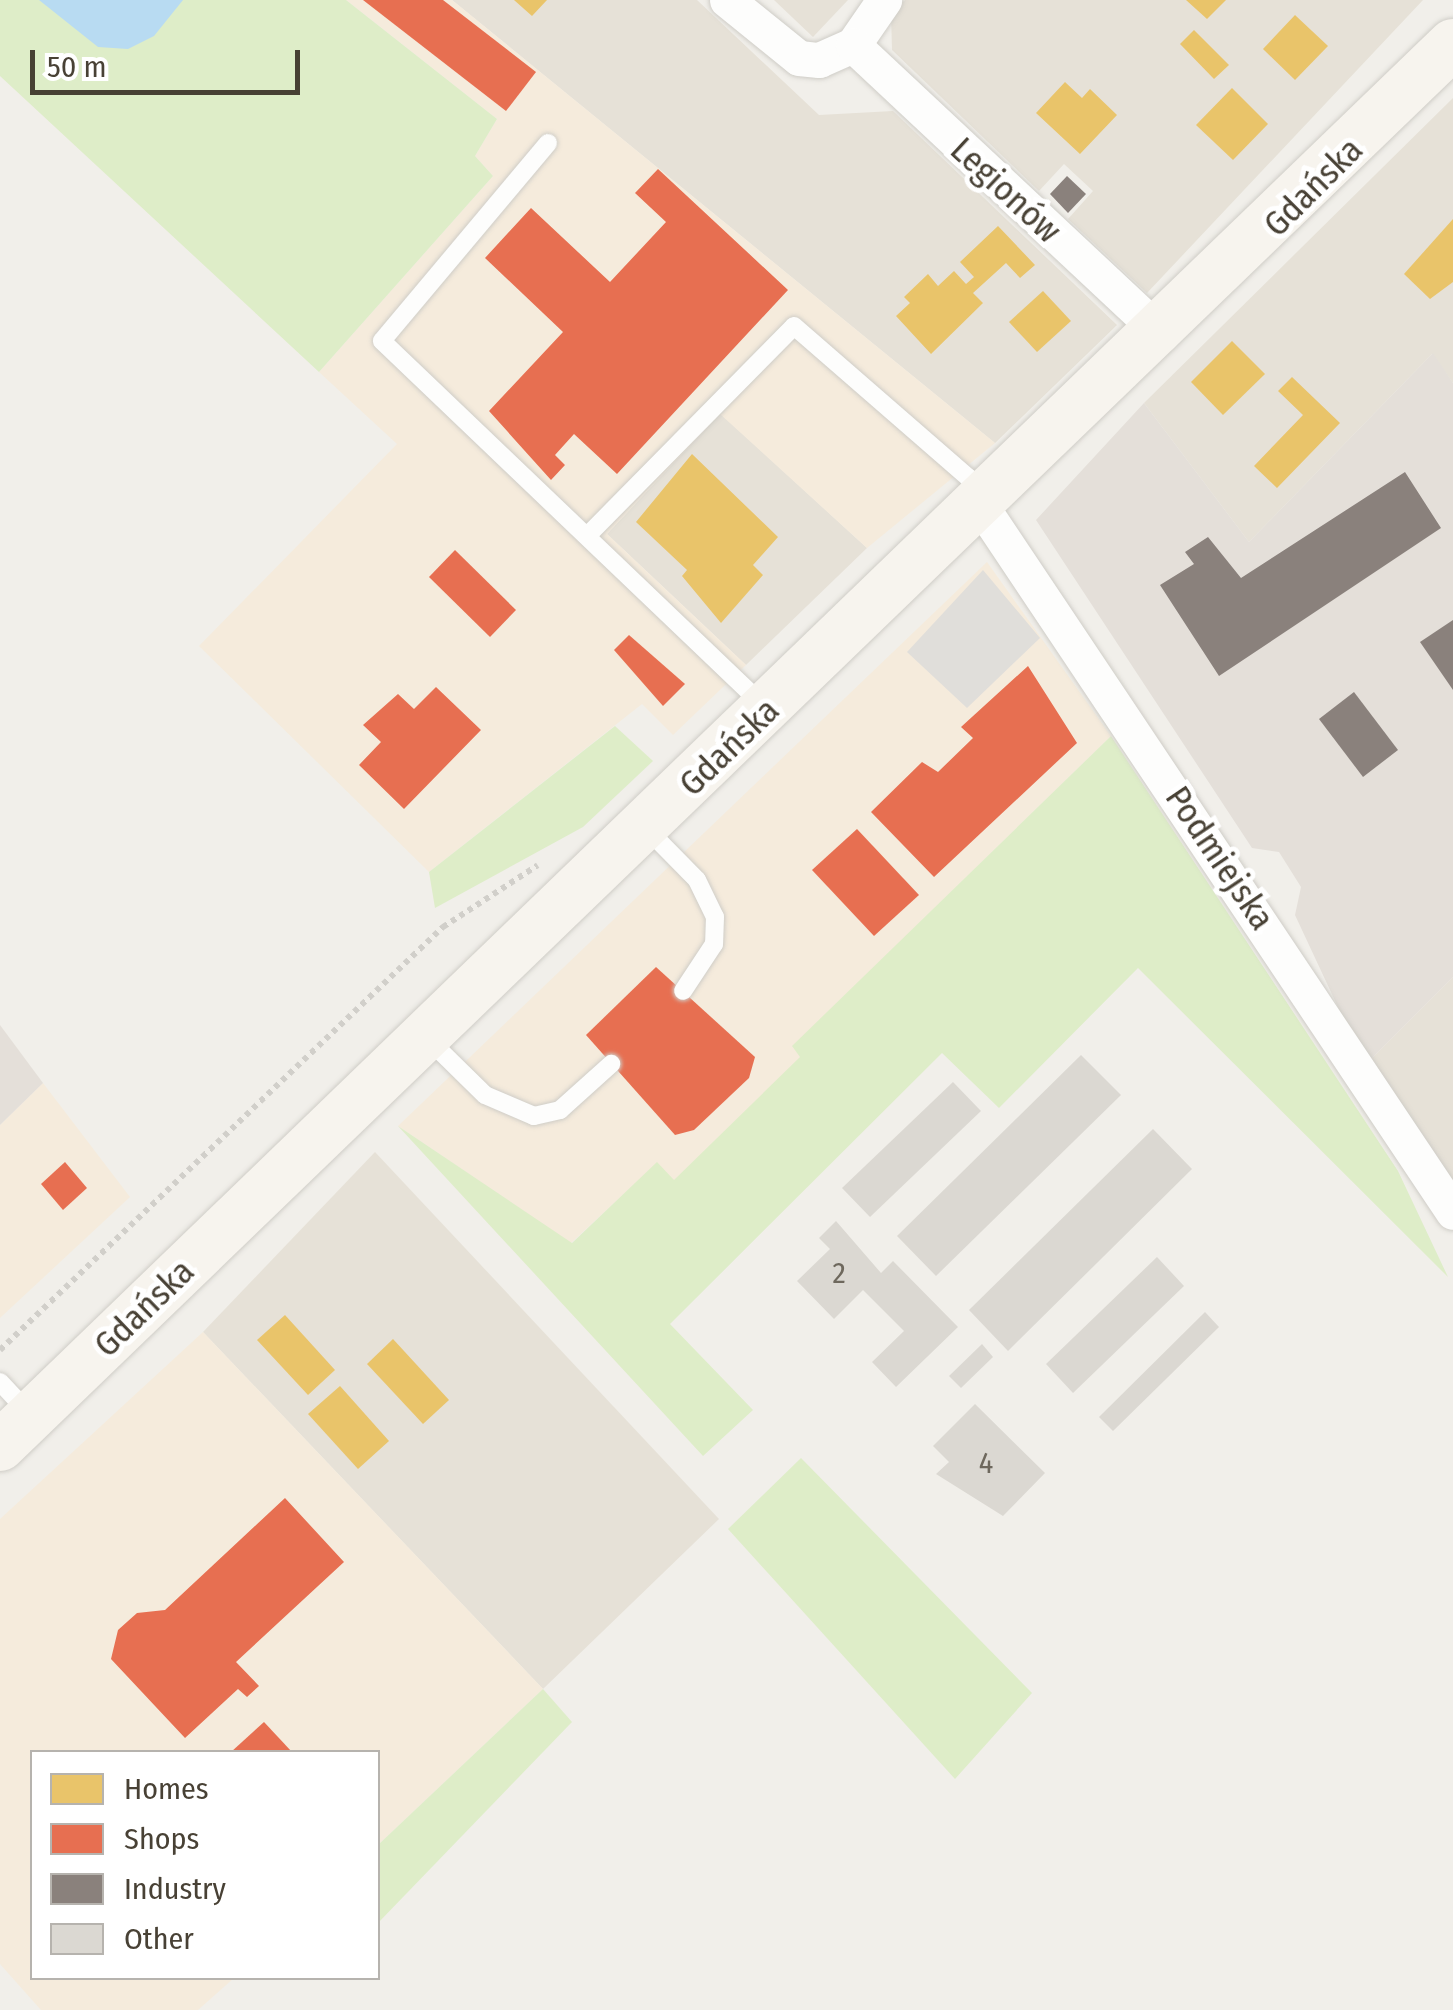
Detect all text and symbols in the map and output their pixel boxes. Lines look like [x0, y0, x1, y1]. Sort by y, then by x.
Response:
scale bar [35, 30, 305, 92]
text: 50 m [47, 49, 107, 85]
street label: Legionów [942, 128, 1070, 252]
street label: Gdańska [1255, 129, 1371, 245]
street label: Gdańska [670, 689, 788, 805]
street label: Podmiejska [1157, 778, 1283, 938]
street label: Gdańska [85, 1250, 203, 1366]
house number: 2 [832, 1255, 846, 1291]
house number: 4 [979, 1445, 993, 1481]
legend [30, 1750, 380, 1980]
text: Homes [124, 1771, 209, 1807]
text: Shops [124, 1821, 199, 1857]
text: Industry [124, 1871, 226, 1907]
text: Other [124, 1921, 194, 1957]

